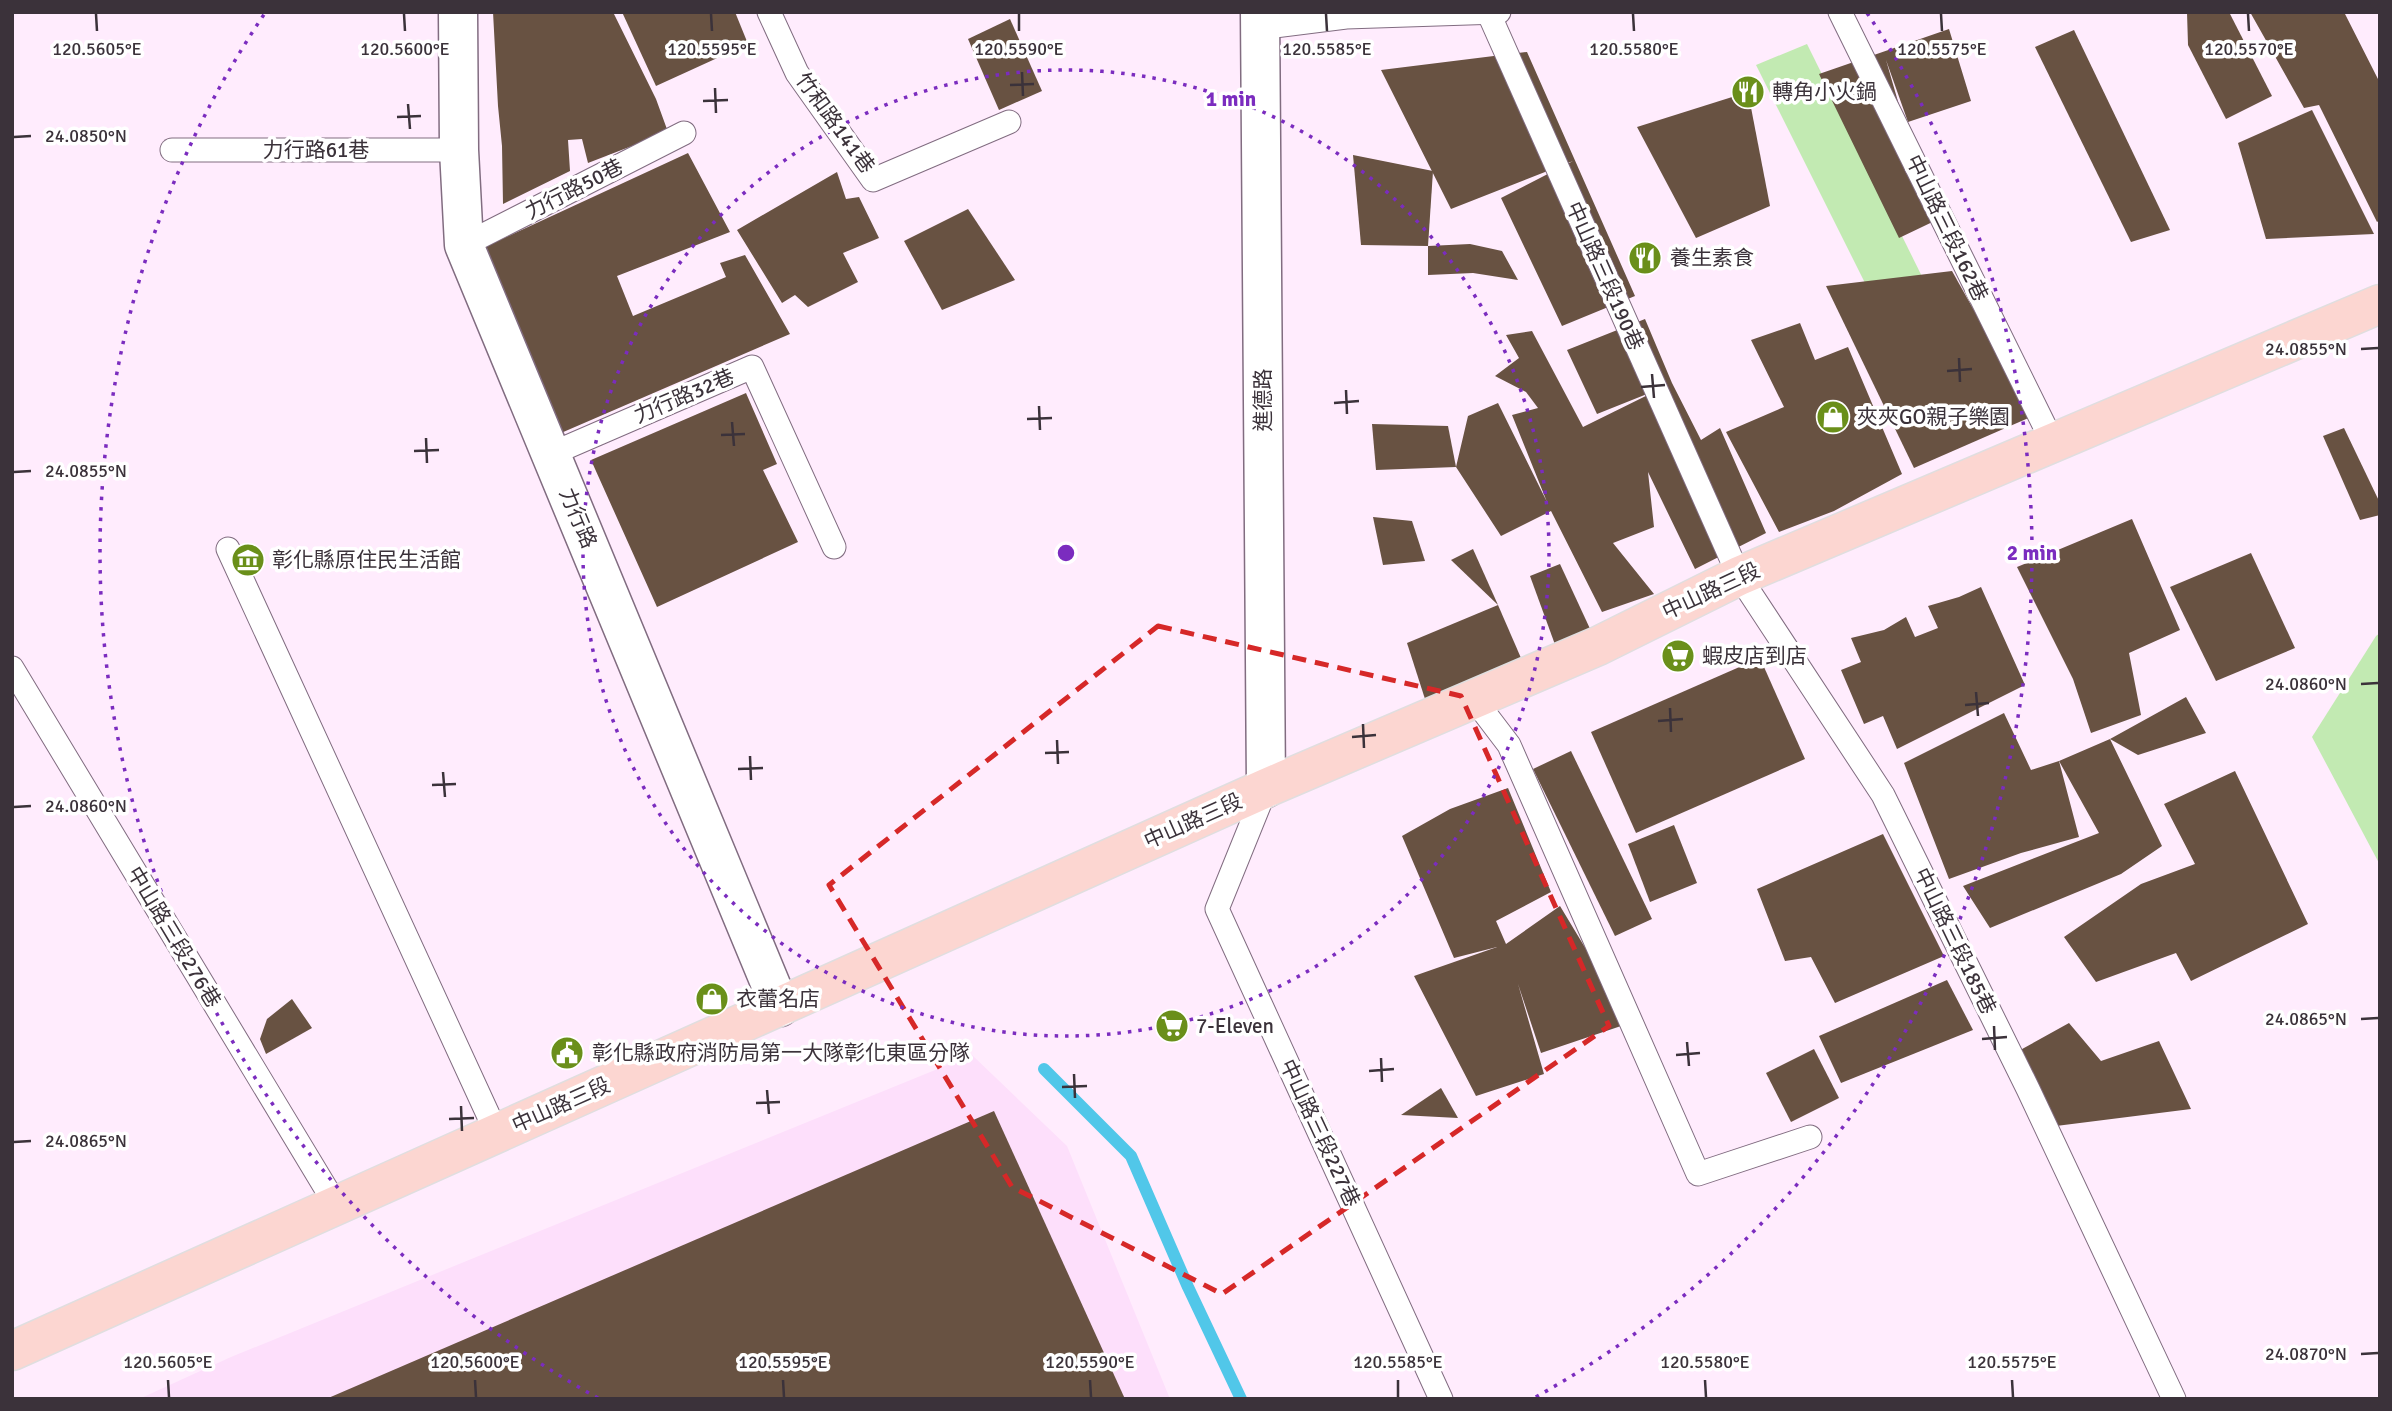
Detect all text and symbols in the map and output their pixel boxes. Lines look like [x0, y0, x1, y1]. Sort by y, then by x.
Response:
text: 120.5605°E [52, 38, 142, 60]
text: 120.5600°E [360, 38, 450, 60]
text: 120.5595°E [667, 38, 757, 60]
text: 120.5590°E [974, 38, 1064, 60]
text: 120.5585°E [1282, 38, 1372, 60]
text: 120.5580°E [1589, 38, 1679, 60]
text: 120.5575°E [1897, 38, 1987, 60]
text: 120.5570°E [2204, 38, 2294, 60]
street label: 竹和路141巷 [790, 68, 880, 178]
restaurant icon: 轉角小火鍋 [1729, 73, 1767, 111]
place label: 轉角小火鍋 [1772, 79, 1877, 105]
text: 1 min [1206, 86, 1256, 112]
text: 24.0850°N [45, 125, 127, 147]
street label: 力行路61巷 [263, 137, 369, 163]
street label: 中山路三段162巷 [1900, 150, 1994, 306]
street label: 力行路50巷 [521, 153, 627, 225]
street label: 中山路三段190巷 [1561, 198, 1649, 354]
restaurant icon: 養生素食 [1626, 239, 1664, 277]
place label: 養生素食 [1670, 245, 1754, 271]
text: 24.0855°N [2265, 338, 2347, 360]
street label: 力行路32巷 [630, 363, 738, 429]
street label: 進德路 [1250, 369, 1276, 432]
shop icon: 夾夾GO親子樂園 [1814, 398, 1852, 436]
place label: 夾夾GO親子樂園 [1857, 404, 2010, 430]
text: 24.0855°N [45, 460, 127, 482]
street label: 力行路 [554, 484, 602, 552]
text: 2 min [2007, 540, 2057, 566]
museum icon: 彰化縣原住民生活館 [229, 541, 267, 579]
centre of rings [1054, 541, 1078, 565]
place label: 彰化縣原住民生活館 [272, 547, 461, 573]
street label: 中山路三段 [1658, 557, 1764, 625]
supermarket icon: 蝦皮店到店 [1659, 637, 1697, 675]
place label: 蝦皮店到店 [1702, 643, 1807, 669]
text: 24.0860°N [2265, 673, 2347, 695]
street label: 中山路三段 [1140, 788, 1246, 854]
text: 24.0860°N [45, 795, 127, 817]
street label: 中山路三段276巷 [122, 862, 226, 1012]
street label: 中山路三段185巷 [1908, 863, 2002, 1019]
shop icon: 衣蕾名店 [693, 980, 731, 1018]
place label: 衣蕾名店 [736, 986, 820, 1012]
supermarket icon: 7-Eleven [1153, 1007, 1191, 1045]
text: 24.0865°N [2265, 1008, 2347, 1030]
place label: 7-Eleven [1196, 1013, 1274, 1039]
public building icon: 彰化縣政府消防局第一大隊彰化東區分隊 [548, 1034, 586, 1072]
place label: 彰化縣政府消防局第一大隊彰化東區分隊 [592, 1040, 970, 1066]
street label: 中山路三段227巷 [1274, 1055, 1366, 1211]
street label: 中山路三段 [508, 1072, 614, 1138]
text: 24.0865°N [45, 1130, 127, 1152]
text: 24.0870°N [2265, 1343, 2347, 1365]
text: 120.5605°E [123, 1351, 213, 1373]
text: 120.5600°E [430, 1351, 520, 1373]
text: 120.5595°E [738, 1351, 828, 1373]
text: 120.5590°E [1045, 1351, 1135, 1373]
text: 120.5585°E [1353, 1351, 1443, 1373]
text: 120.5580°E [1660, 1351, 1750, 1373]
text: 120.5575°E [1967, 1351, 2057, 1373]

